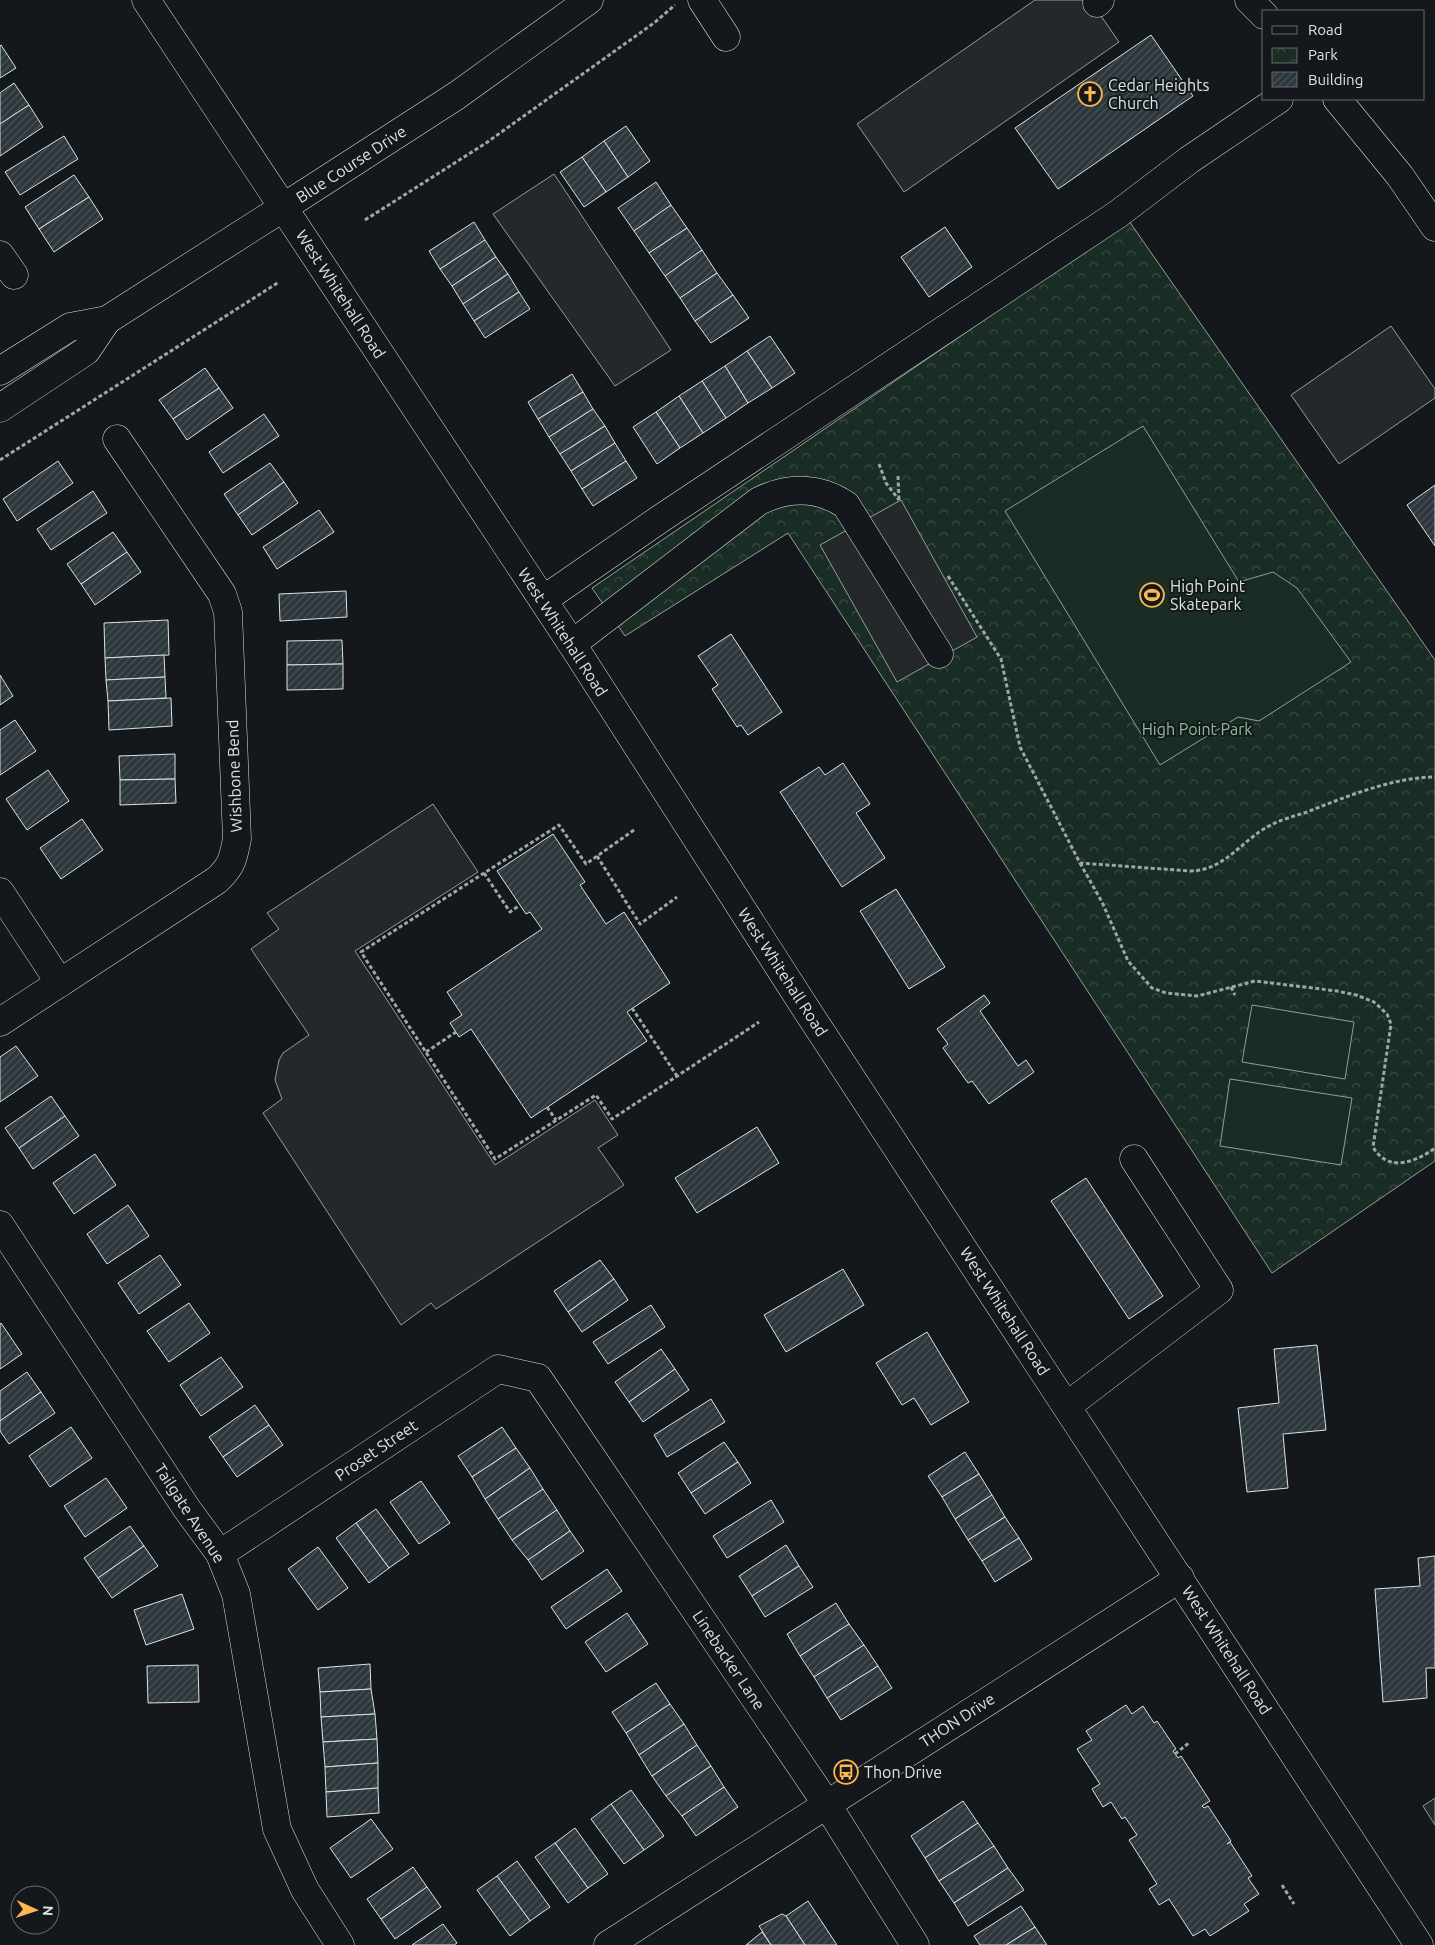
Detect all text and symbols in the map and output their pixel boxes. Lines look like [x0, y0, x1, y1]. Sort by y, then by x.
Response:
legend [1262, 10, 1425, 100]
text: Road [1308, 21, 1343, 38]
text: Park [1308, 46, 1338, 63]
text: Building [1308, 71, 1363, 88]
place label: Cedar Heights Church [1108, 76, 1209, 112]
church icon: Cedar Heights Church [1077, 81, 1103, 107]
street label: Blue Course Drive [293, 122, 409, 206]
street label: West Whitehall Road [293, 226, 389, 362]
street label: West Whitehall Road [515, 564, 611, 700]
place label: High Point Skatepark [1170, 577, 1246, 613]
sports icon: High Point Skatepark [1139, 582, 1165, 608]
street label: Wishbone Bend [223, 719, 245, 833]
park label: High Point Park [1142, 720, 1252, 738]
street label: West Whitehall Road [735, 904, 831, 1040]
street label: West Whitehall Road [957, 1243, 1053, 1379]
street label: Proset Street [331, 1415, 421, 1484]
street label: Tailgate Avenue [151, 1460, 229, 1566]
street label: West Whitehall Road [1179, 1582, 1275, 1718]
street label: Linebacker Lane [689, 1607, 769, 1713]
street label: THON Drive [916, 1689, 998, 1751]
bus stop icon: Thon Drive [833, 1759, 859, 1785]
place label: Thon Drive [864, 1763, 942, 1781]
north arrow [10, 1885, 60, 1935]
text: N [40, 1905, 56, 1916]

